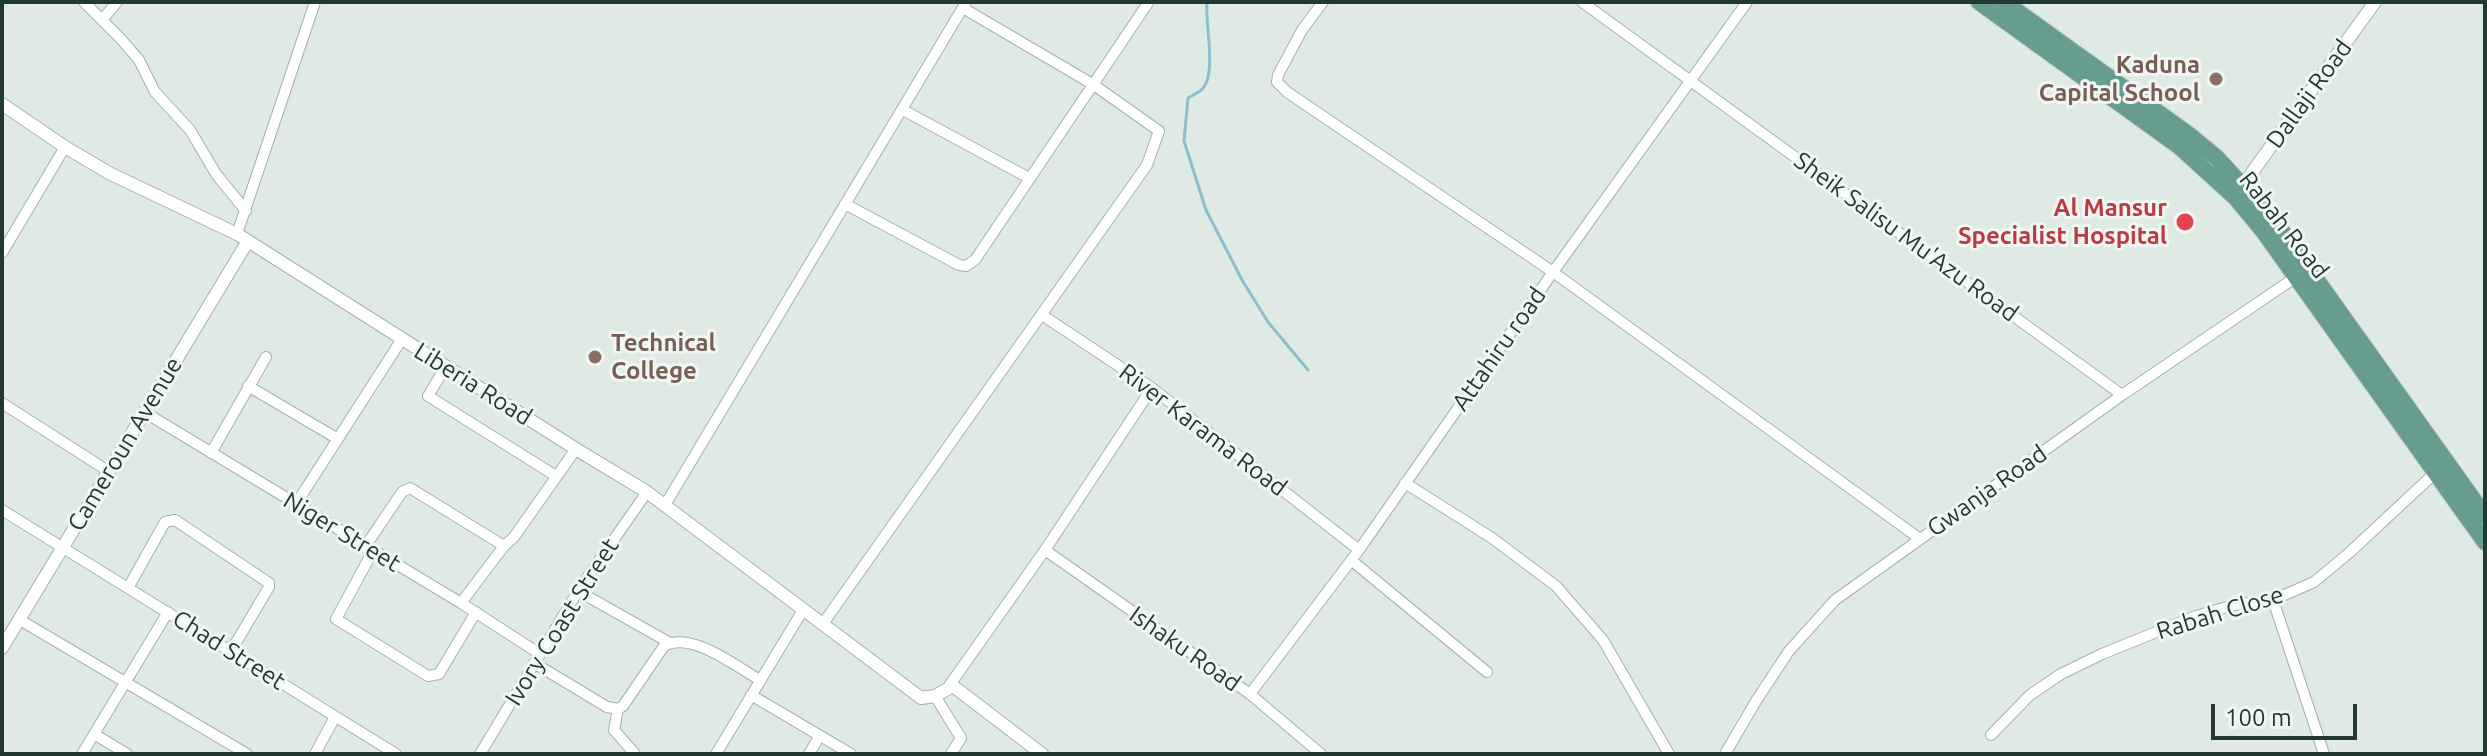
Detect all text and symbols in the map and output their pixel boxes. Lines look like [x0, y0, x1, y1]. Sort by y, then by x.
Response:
street label: Dallaji Road [2260, 34, 2358, 154]
place label: Kaduna Capital School [2039, 51, 2200, 107]
marker: Kaduna Capital School [2207, 70, 2225, 88]
street label: Sheik Salisu Mu'Azu Road [1788, 146, 2024, 328]
street label: Rabah Road [2233, 166, 2335, 284]
place label: Al Mansur Specialist Hospital [1958, 194, 2167, 250]
marker: Al Mansur Specialist Hospital [2174, 211, 2196, 233]
street label: Attahiru road [1446, 282, 1552, 416]
place label: Technical College [611, 329, 716, 385]
street label: Liberia Road [409, 336, 537, 432]
marker: Technical College [586, 348, 604, 366]
street label: Cameroun Avenue [62, 352, 188, 536]
street label: River Karama Road [1113, 358, 1293, 502]
street label: Gwanja Road [1922, 439, 2052, 543]
street label: Niger Street [278, 486, 406, 578]
street label: Ivory Coast Street [499, 533, 625, 711]
street label: Rabah Close [2153, 580, 2287, 646]
street label: Ishaku Road [1124, 600, 1246, 698]
street label: Chad Street [167, 604, 291, 696]
scale bar [2215, 688, 2361, 738]
text: 100 m [2225, 704, 2292, 731]

